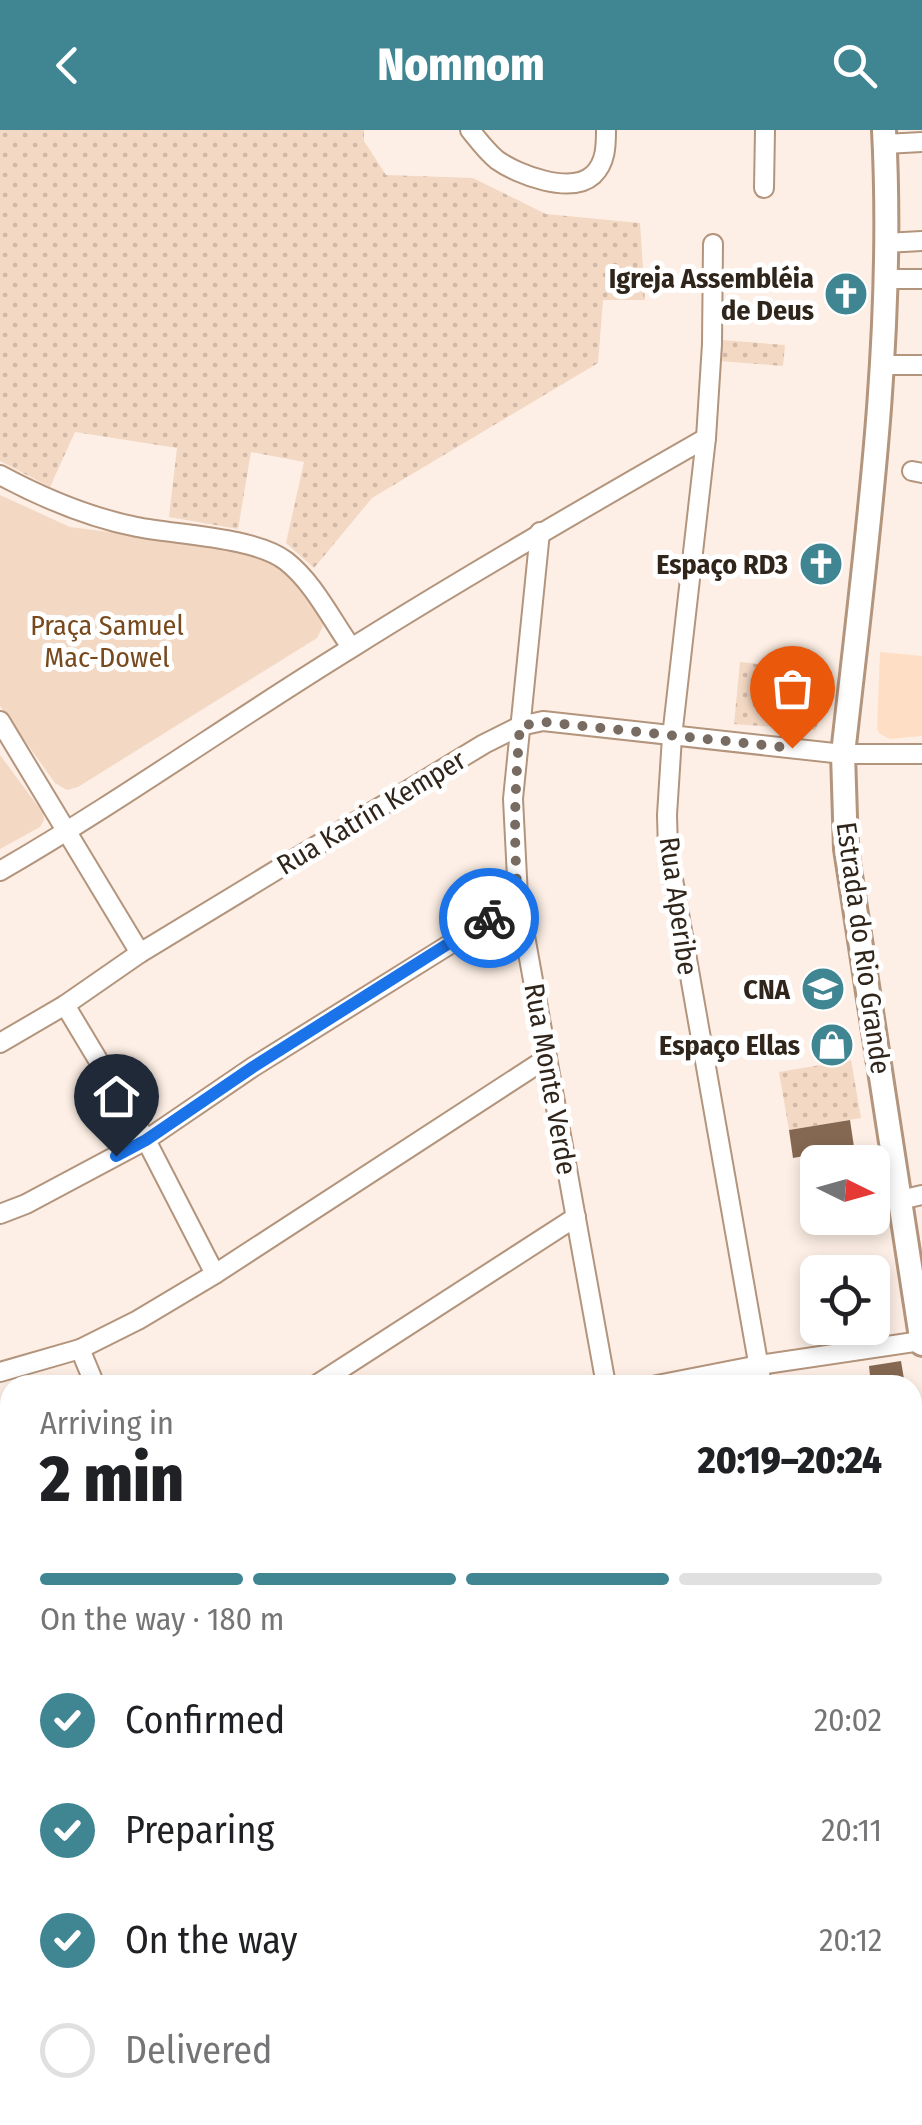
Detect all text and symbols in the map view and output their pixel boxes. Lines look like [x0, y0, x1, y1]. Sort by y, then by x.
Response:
icon: back [40, 38, 95, 93]
text: Nomnom [378, 38, 544, 92]
icon: search [827, 38, 882, 93]
place label: Igreja Assembléia de Deus [609, 262, 814, 327]
church icon: Igreja Assembléia de Deus [823, 271, 869, 317]
church icon: Espaço RD3 [798, 541, 844, 587]
place label: Espaço RD3 [656, 548, 788, 581]
park label: Praça Samuel Mac-Dowel [30, 609, 184, 674]
pin [750, 646, 835, 749]
icon: bag [765, 661, 820, 716]
street label: Rua Katrin Kemper [271, 743, 472, 882]
street label: Estrada do Rio Grande [829, 820, 898, 1076]
street label: Rua Aperibe [652, 835, 705, 977]
courier [439, 868, 539, 968]
icon: bike [462, 891, 517, 946]
school or university icon: CNA [800, 966, 846, 1012]
place label: CNA [743, 973, 791, 1006]
street label: Rua Monte Verde [517, 981, 584, 1177]
shop icon: Espaço Ellas [809, 1022, 855, 1068]
place label: Espaço Ellas [659, 1029, 800, 1062]
pin [74, 1054, 159, 1157]
icon: home [89, 1069, 144, 1124]
north arrow [800, 1145, 890, 1235]
map controls [800, 1145, 890, 1345]
button: locate [800, 1255, 890, 1345]
text: Arriving in [40, 1404, 174, 1442]
text: 20:19–20:24 [698, 1437, 882, 1483]
text: 2 min [40, 1440, 184, 1518]
text: On the way · 180 m [40, 1600, 284, 1638]
icon: check [40, 1693, 95, 1748]
text: Confirmed [125, 1697, 285, 1743]
text: 20:02 [814, 1701, 882, 1739]
icon: check [40, 1803, 95, 1858]
text: Preparing [125, 1807, 274, 1853]
text: 20:11 [821, 1811, 882, 1849]
icon: check [40, 1913, 95, 1968]
text: On the way [125, 1917, 297, 1963]
text: 20:12 [819, 1921, 882, 1959]
text: Delivered [125, 2027, 272, 2073]

